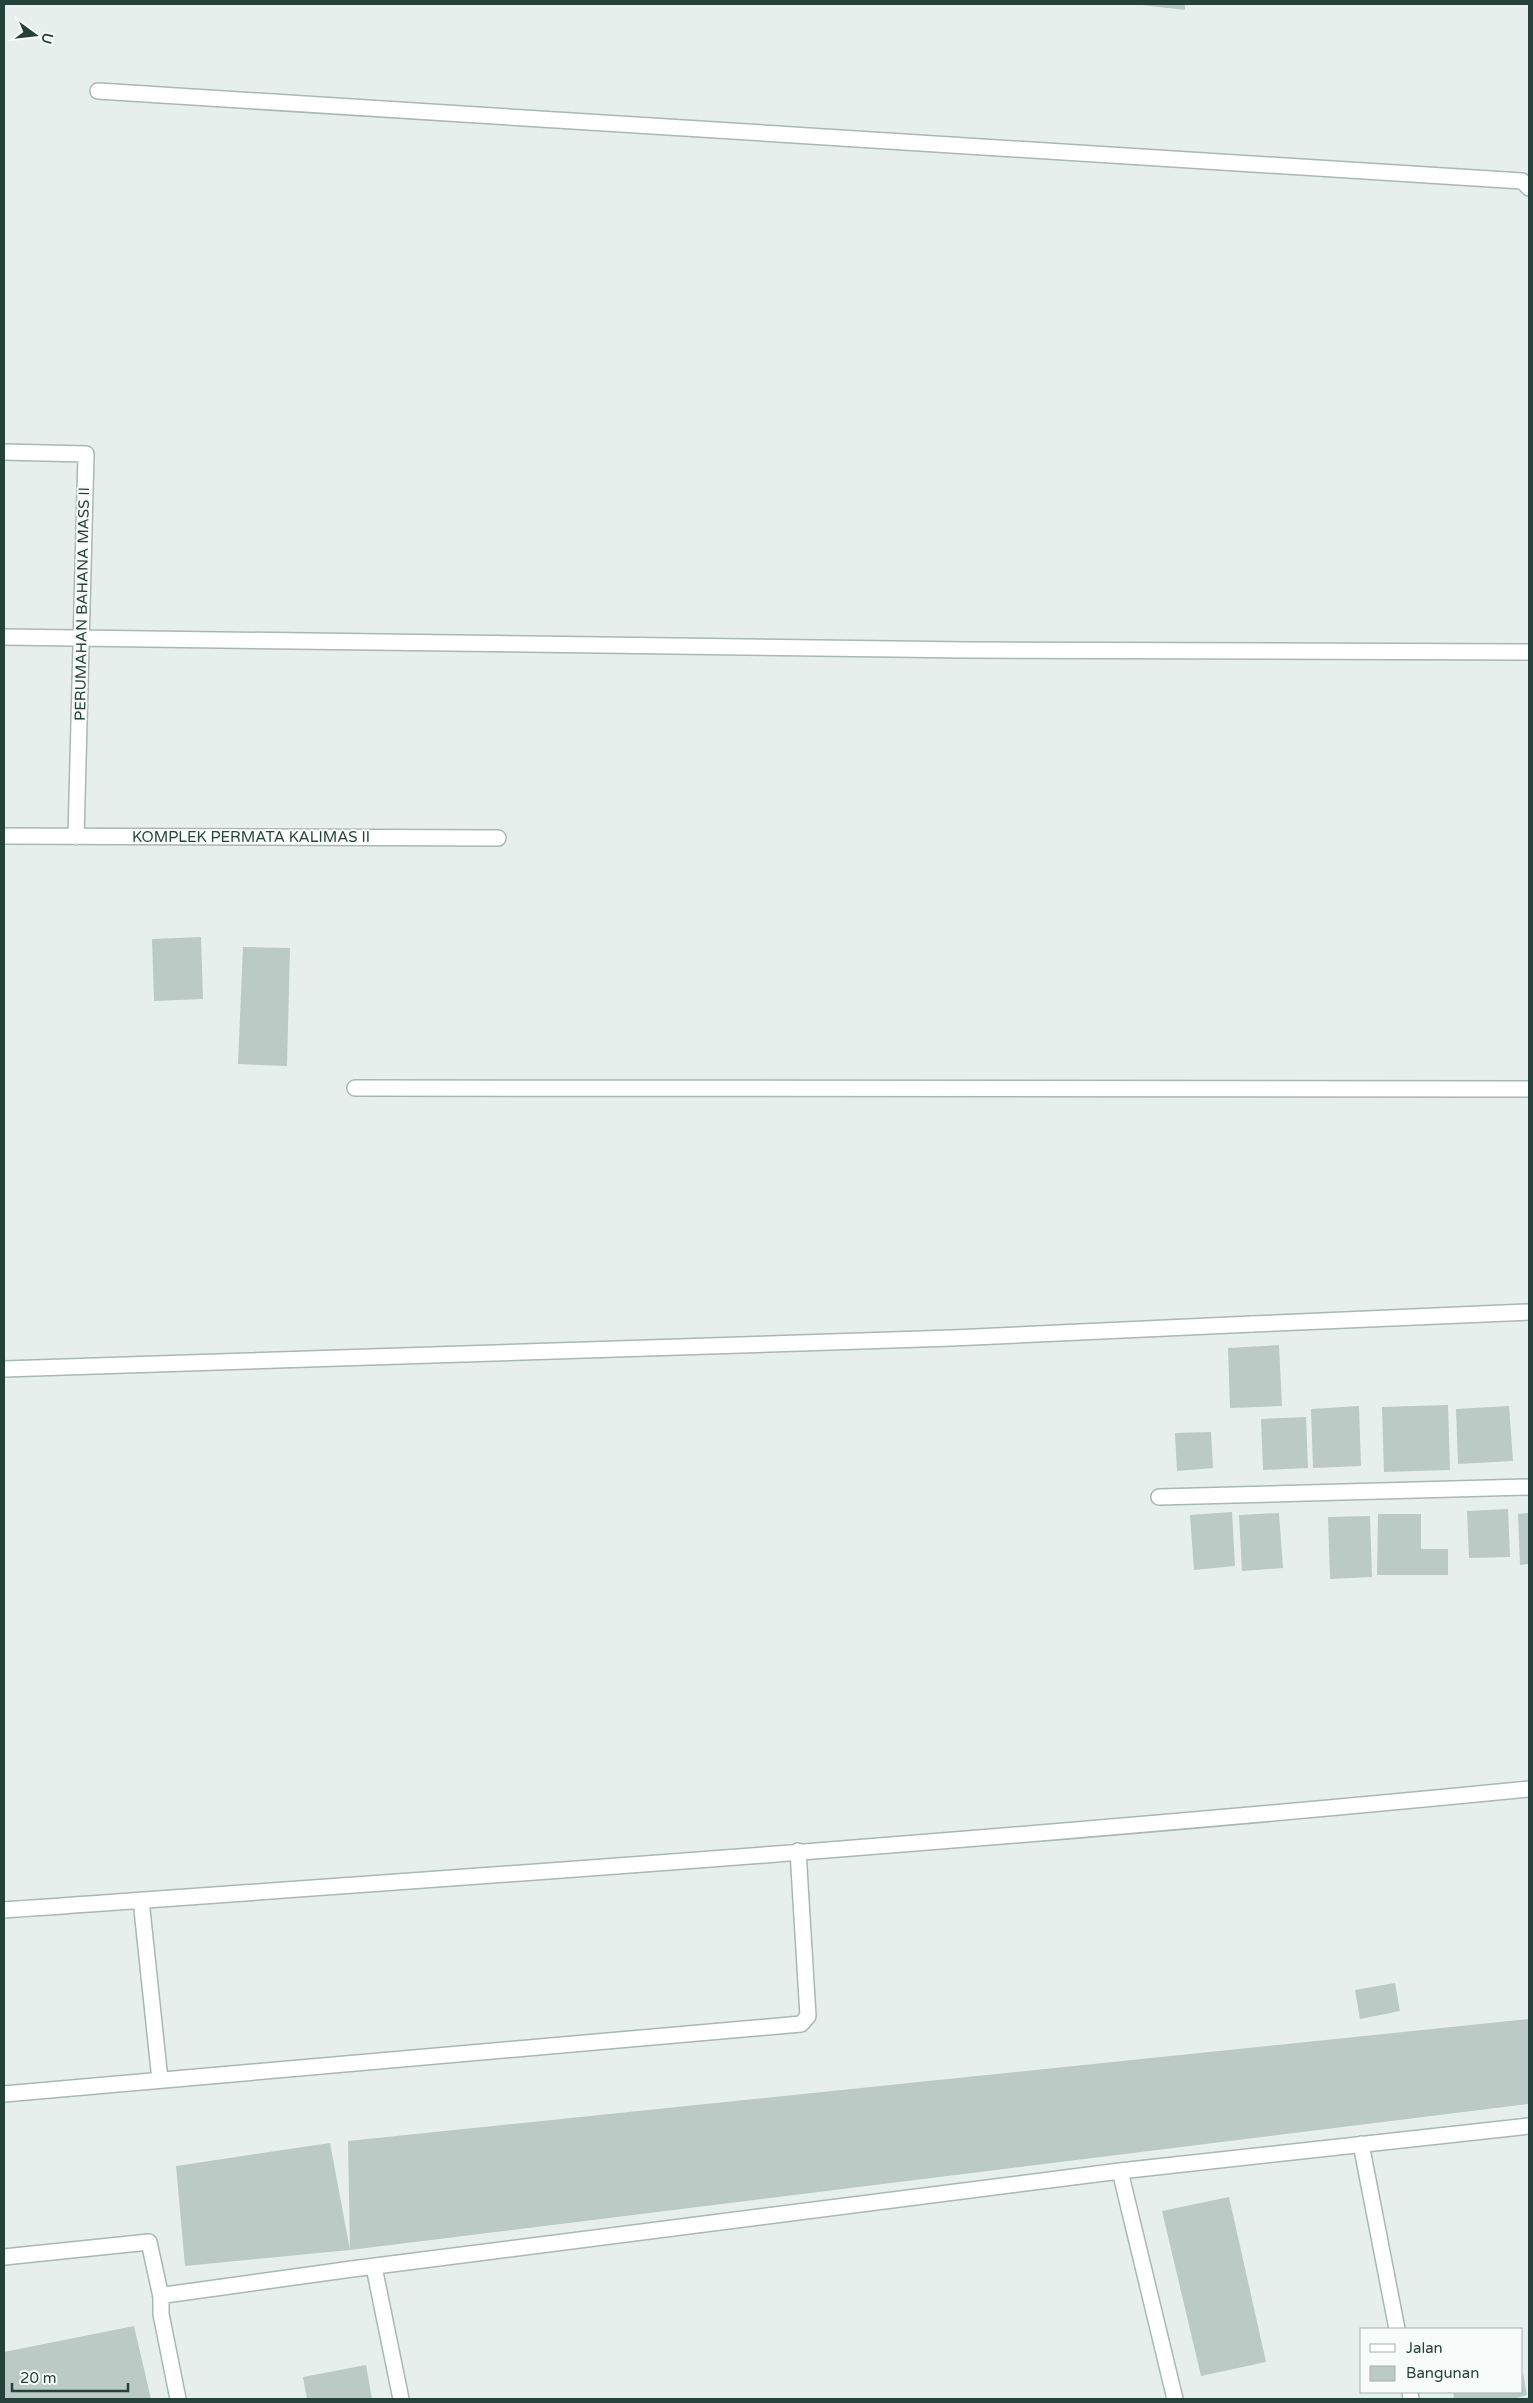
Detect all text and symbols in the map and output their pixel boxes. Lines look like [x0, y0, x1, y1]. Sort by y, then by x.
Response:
north arrow [10, 10, 60, 60]
text: U [37, 31, 57, 46]
street label: PERUMAHAN BAHANA MASS II [71, 487, 93, 721]
street label: KOMPLEK PERMATA KALIMAS II [132, 828, 370, 846]
legend [1360, 2328, 1523, 2393]
text: Jalan [1406, 2339, 1443, 2357]
scale bar [12, 2360, 129, 2392]
text: Bangunan [1406, 2364, 1479, 2382]
text: 20 m [20, 2369, 57, 2387]

